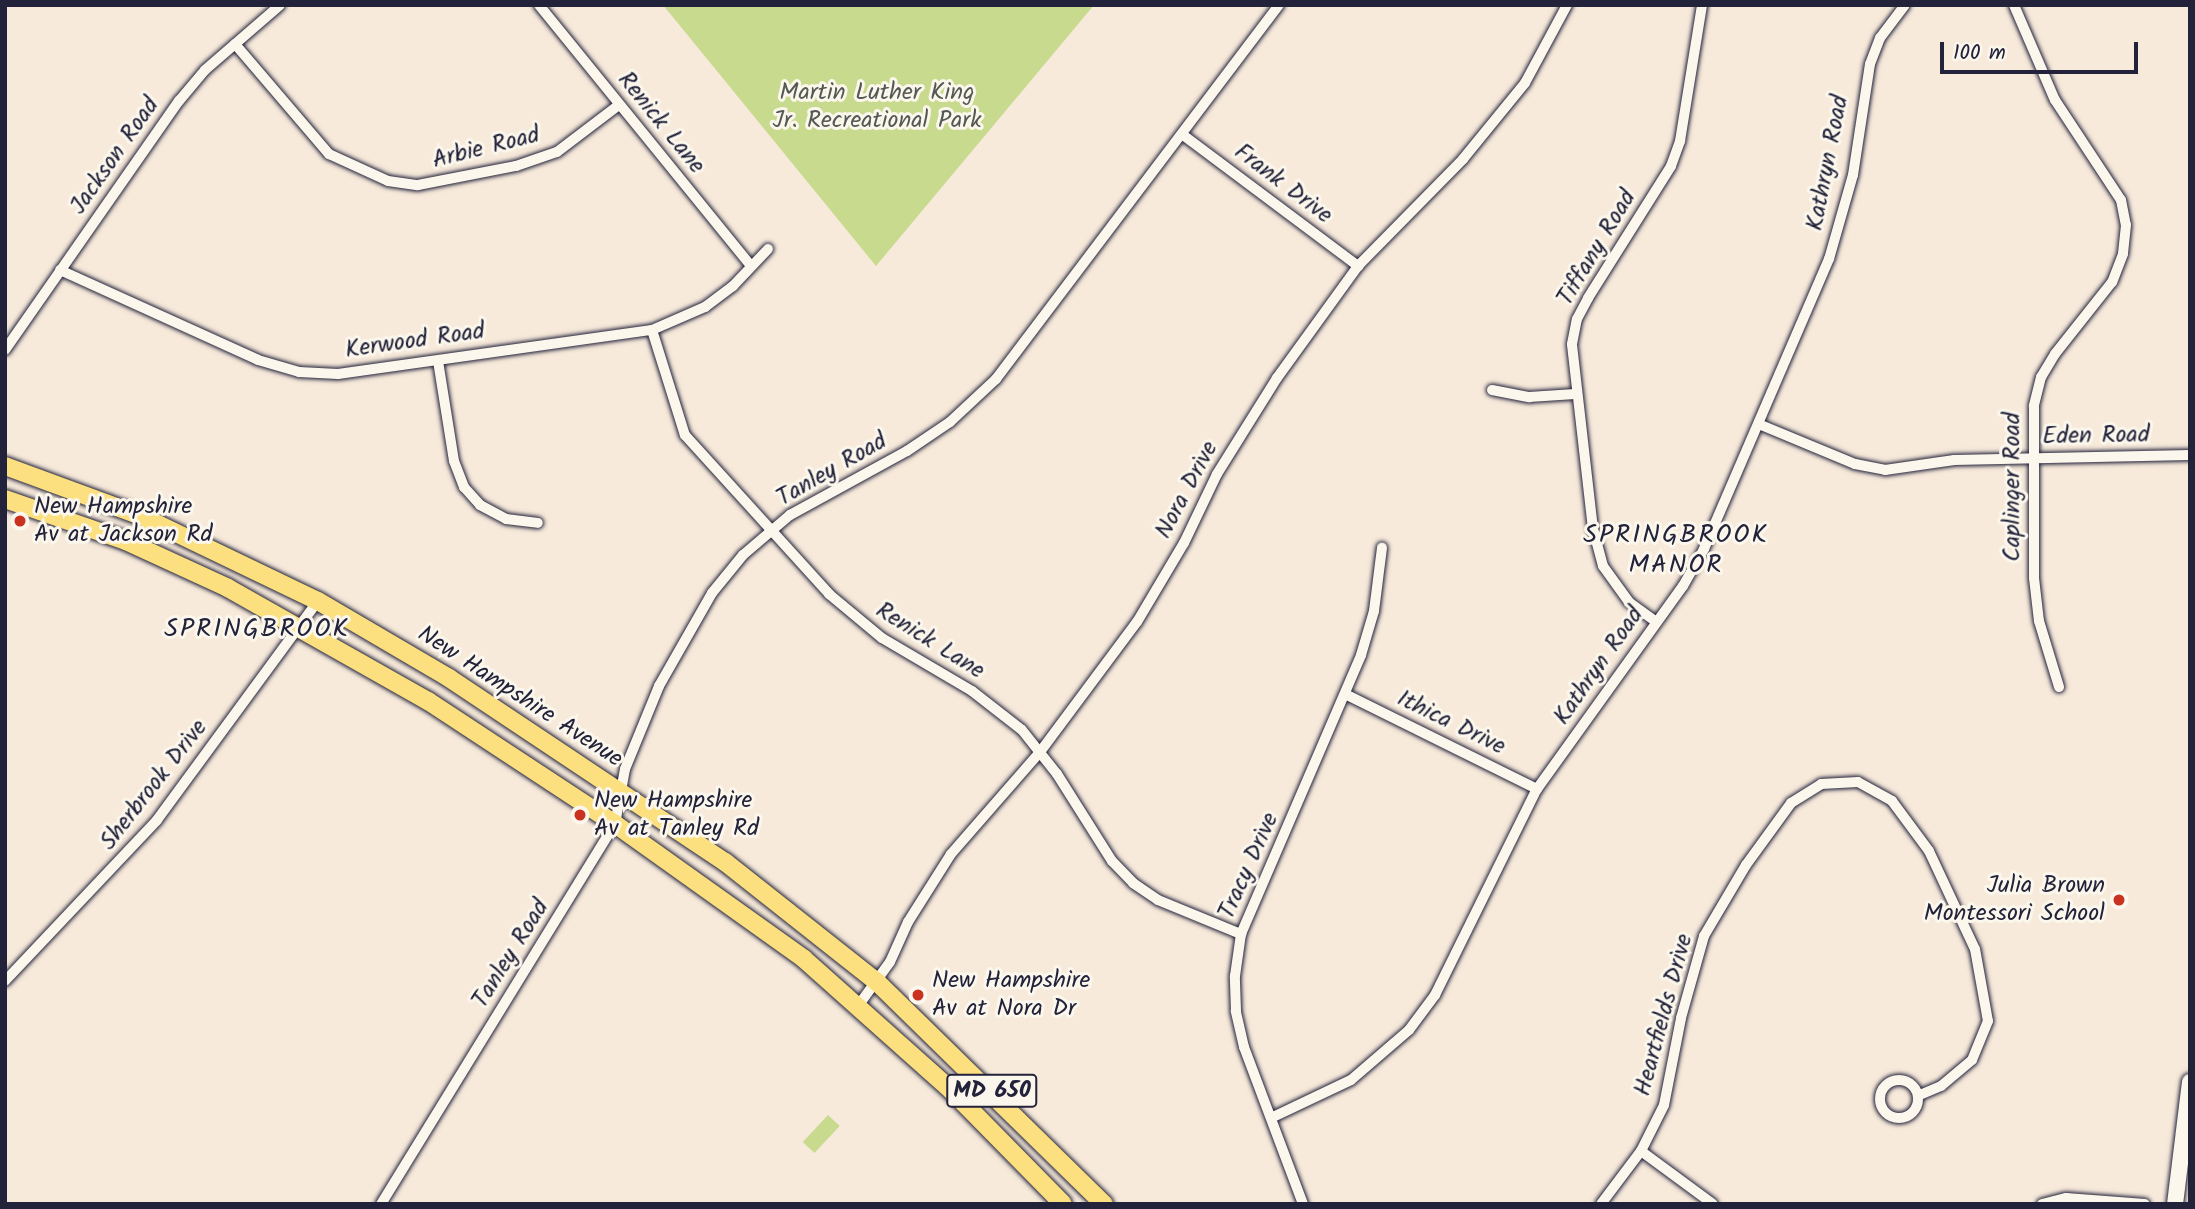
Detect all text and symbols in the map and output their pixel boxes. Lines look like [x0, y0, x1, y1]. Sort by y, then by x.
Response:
scale bar [1943, 28, 2141, 72]
text: 100 m [1953, 37, 2006, 70]
street label: Renick Lane [611, 66, 711, 180]
park label: Martin Luther King Jr. Recreational Park [773, 79, 981, 135]
street label: Jackson Road [64, 92, 166, 220]
street label: Kathryn Road [1801, 93, 1855, 233]
street label: Arbie Road [429, 121, 543, 175]
street label: Frank Drive [1228, 138, 1338, 230]
street label: Tiffany Road [1551, 185, 1643, 311]
street label: Kerwood Road [343, 317, 487, 365]
street label: Caplinger Road [1999, 412, 2027, 562]
street label: Eden Road [2042, 421, 2150, 451]
street label: Tanley Road [772, 427, 892, 513]
street label: Nora Drive [1149, 436, 1225, 544]
place label: New Hampshire Av at Jackson Rd [34, 493, 212, 549]
marker: New Hampshire Av at Jackson Rd [12, 513, 28, 529]
district label: SPRINGBROOK MANOR [1585, 520, 1767, 582]
street label: Renick Lane [870, 596, 990, 686]
street label: Kathryn Road [1548, 601, 1650, 731]
district label: SPRINGBROOK [166, 614, 348, 646]
street label: New Hampshire Avenue [412, 620, 628, 774]
street label: Ithica Drive [1392, 684, 1510, 762]
street label: Sherbrook Drive [94, 714, 214, 856]
place label: New Hampshire Av at Tanley Rd [594, 787, 759, 843]
marker: New Hampshire Av at Tanley Rd [572, 807, 588, 823]
street label: Tracy Drive [1213, 808, 1285, 924]
place label: Julia Brown Montessori School [1924, 872, 2105, 928]
marker: Julia Brown Montessori School [2111, 892, 2127, 908]
street label: Tanley Road [466, 894, 556, 1014]
street label: Heartfields Drive [1629, 931, 1699, 1099]
place label: New Hampshire Av at Nora Dr [932, 967, 1090, 1023]
marker: New Hampshire Av at Nora Dr [910, 987, 926, 1003]
road number: MD 650 [945, 1072, 1039, 1110]

